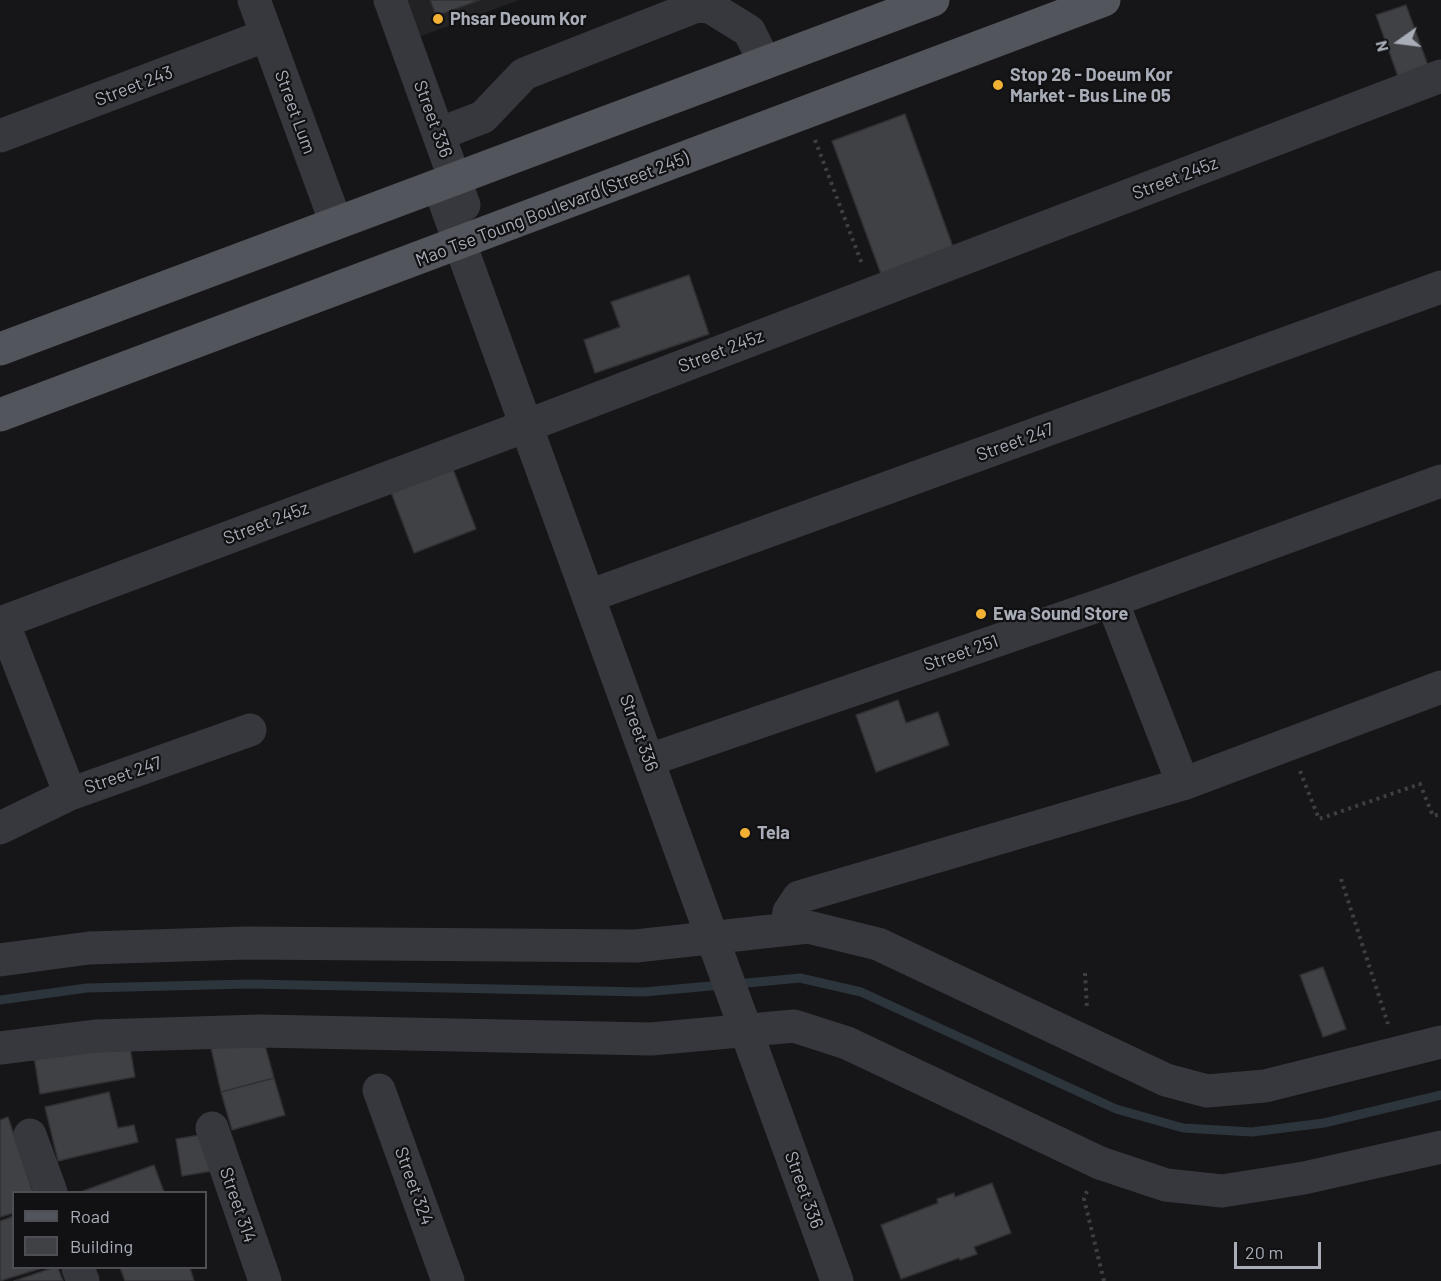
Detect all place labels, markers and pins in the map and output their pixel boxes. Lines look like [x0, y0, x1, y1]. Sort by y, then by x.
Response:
place label: Phsar Deoum Kor [450, 8, 587, 30]
marker: Phsar Deoum Kor [431, 12, 445, 26]
place label: Stop 26 - Doeum Kor Market - Bus Line 05 [1010, 64, 1173, 106]
marker: Stop 26 - Doeum Kor Market - Bus Line 05 [991, 78, 1005, 92]
place label: Ewa Sound Store [993, 603, 1128, 625]
marker: Ewa Sound Store [974, 607, 988, 621]
place label: Tela [757, 822, 790, 844]
marker: Tela [738, 826, 752, 840]

